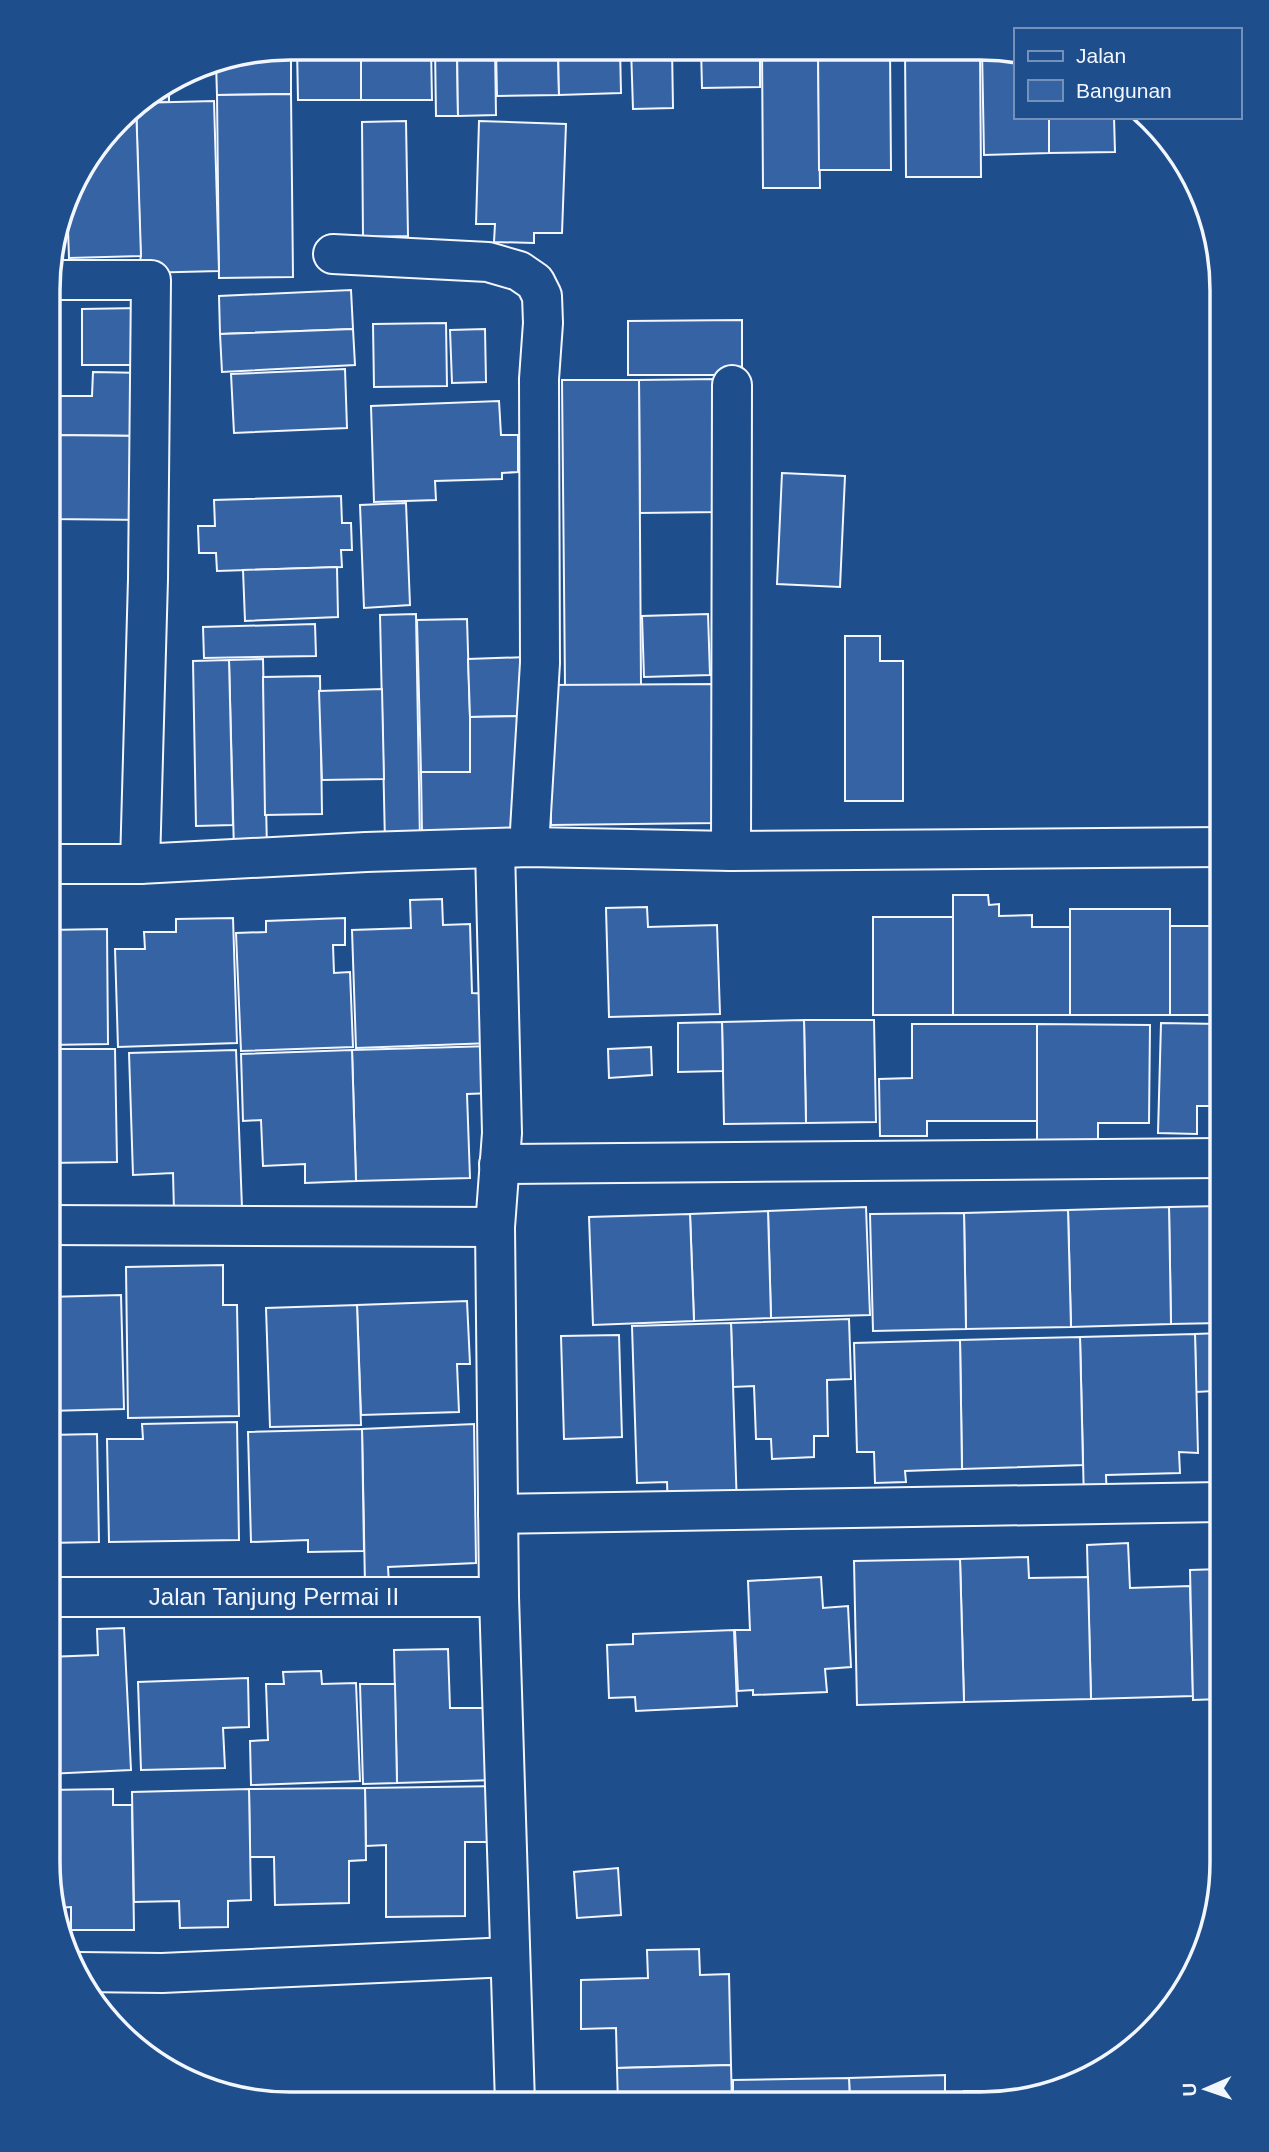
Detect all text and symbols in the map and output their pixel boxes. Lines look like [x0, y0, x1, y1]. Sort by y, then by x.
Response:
legend [1014, 28, 1241, 119]
text: Jalan [1076, 44, 1126, 67]
text: Bangunan [1076, 79, 1172, 102]
street label: Jalan Tanjung Permai II [149, 1583, 399, 1610]
north arrow [1171, 2054, 1241, 2124]
text: U [1179, 2082, 1200, 2097]

